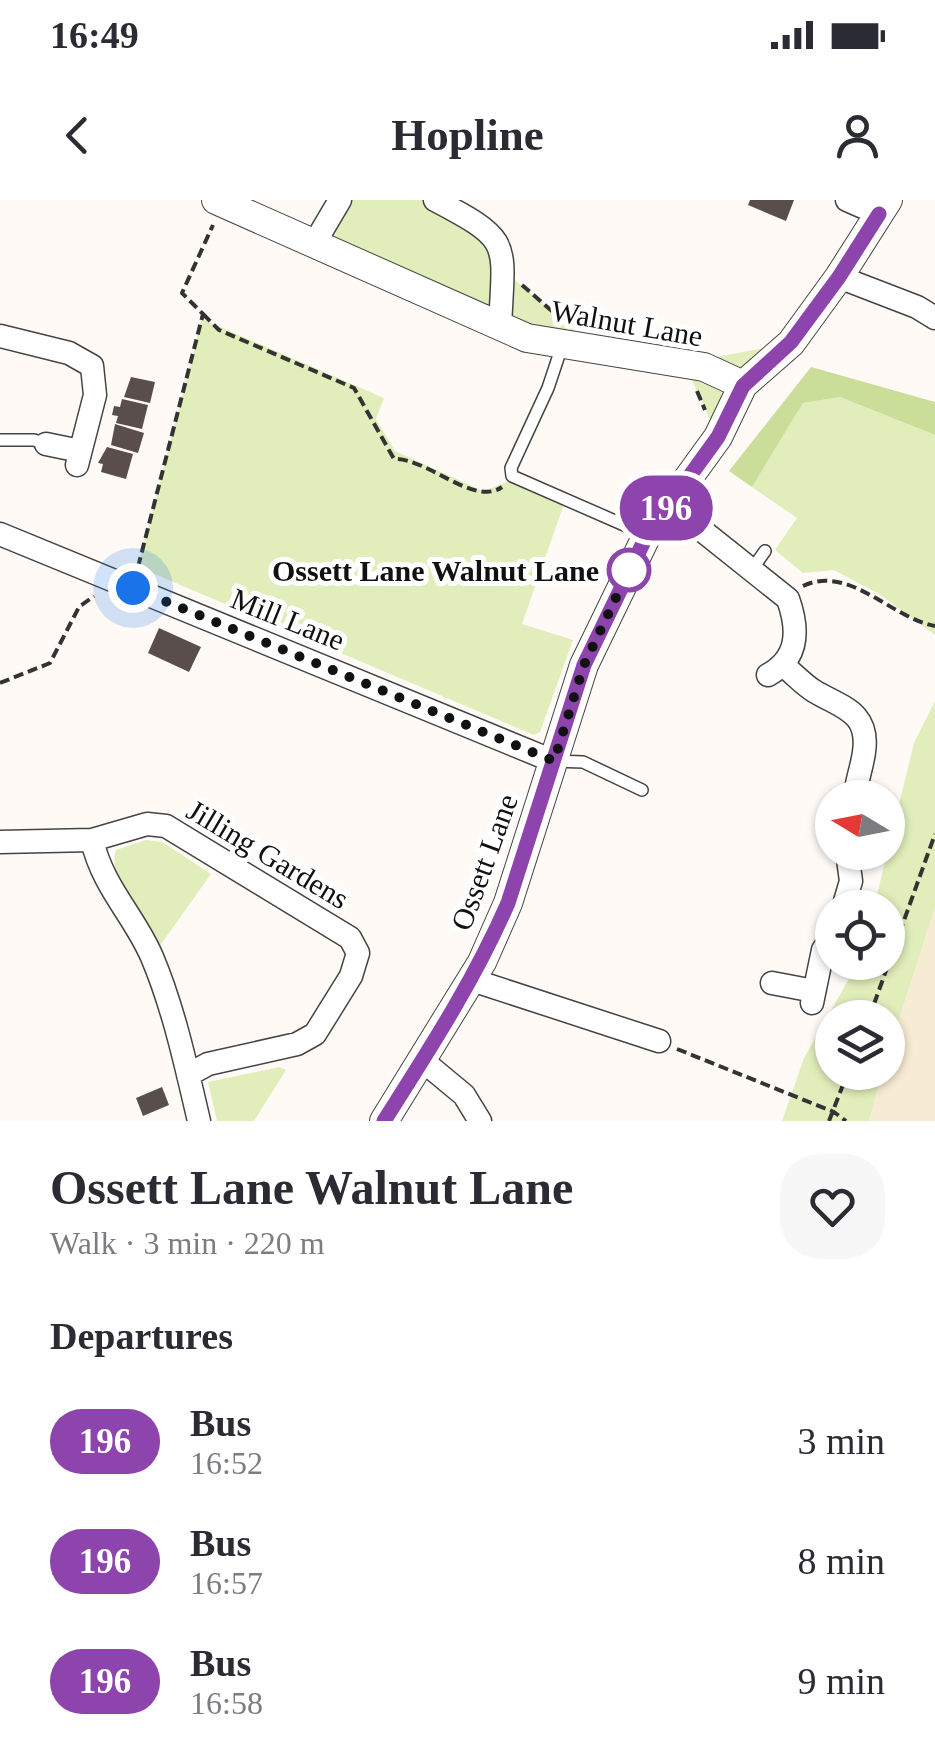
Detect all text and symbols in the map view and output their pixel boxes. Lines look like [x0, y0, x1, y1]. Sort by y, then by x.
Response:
text: 16:49 [50, 14, 139, 56]
icon: back [50, 108, 105, 163]
icon: person [830, 108, 885, 163]
text: Hopline [391, 110, 544, 160]
street label: Walnut Lane [549, 293, 705, 353]
line badge: 196 [608, 476, 724, 540]
text: 196 [640, 489, 692, 528]
marker: Ossett Lane Walnut Lane [608, 549, 650, 591]
place label: Ossett Lane Walnut Lane [272, 554, 599, 587]
your location [108, 563, 158, 613]
street label: Mill Lane [227, 581, 349, 657]
north arrow [815, 780, 905, 870]
map controls [815, 780, 905, 1090]
street label: Ossett Lane [444, 789, 524, 935]
street label: Jilling Gardens [181, 793, 355, 915]
button: locate [815, 890, 905, 980]
button: layers [815, 1000, 905, 1090]
button: heart [780, 1154, 885, 1259]
text: Ossett Lane Walnut Lane [50, 1161, 573, 1214]
text: Walk · 3 min · 220 m [50, 1225, 325, 1261]
text: Departures [50, 1315, 233, 1357]
text: Bus [190, 1402, 251, 1444]
text: 3 min [797, 1420, 885, 1462]
text: 196 [79, 1422, 131, 1461]
text: 16:52 [190, 1445, 263, 1481]
text: Bus [190, 1522, 251, 1564]
text: 8 min [797, 1540, 885, 1582]
text: 196 [79, 1542, 131, 1581]
text: 16:57 [190, 1565, 263, 1601]
text: Bus [190, 1642, 251, 1684]
text: 9 min [797, 1660, 885, 1702]
text: 196 [79, 1662, 131, 1701]
text: 16:58 [190, 1685, 263, 1721]

